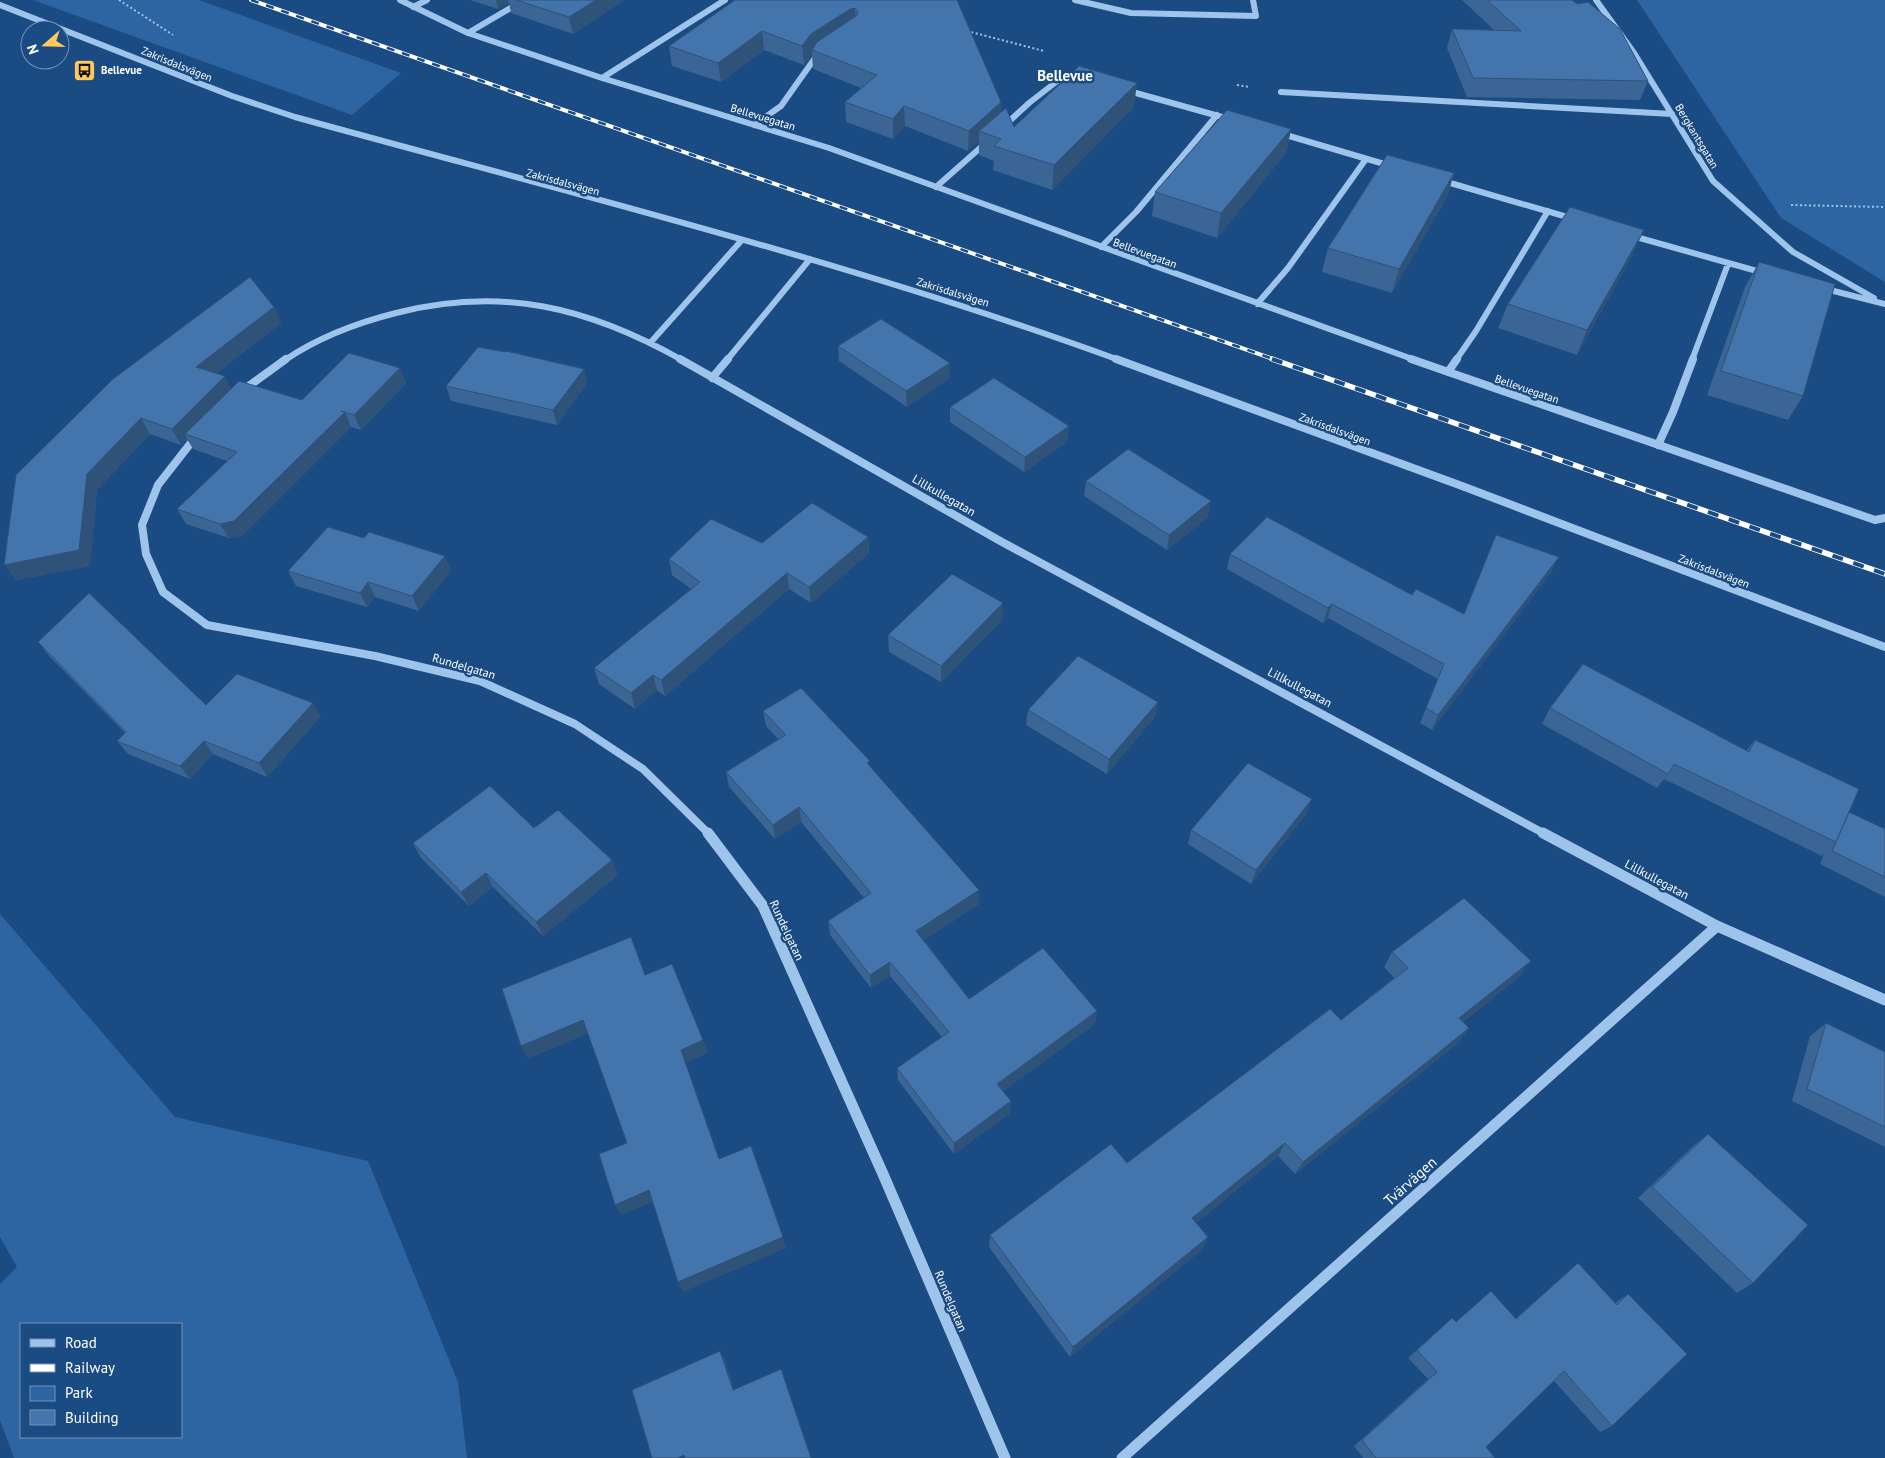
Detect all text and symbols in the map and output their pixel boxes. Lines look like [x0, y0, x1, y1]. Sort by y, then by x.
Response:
north arrow [20, 20, 70, 70]
text: N [23, 42, 43, 57]
street label: Zakrisdalsvägen [139, 43, 215, 85]
bus stop icon: Bellevue [73, 58, 97, 82]
place label: Bellevue [101, 63, 142, 77]
district label: Bellevue [1037, 66, 1093, 85]
street label: Bellevuegatan [729, 101, 797, 133]
street label: Bergkantsgatan [1672, 101, 1722, 171]
street label: Zakrisdalsvägen [525, 165, 601, 199]
street label: Bellevuegatan [1111, 235, 1179, 271]
street label: Zakrisdalsvägen [915, 274, 991, 310]
street label: Bellevuegatan [1493, 371, 1561, 407]
street label: Zakrisdalsvägen [1297, 410, 1373, 448]
street label: Lillkullegatan [910, 471, 978, 519]
street label: Zakrisdalsvägen [1676, 551, 1752, 591]
street label: Rundelgatan [431, 650, 497, 682]
street label: Lillkullegatan [1265, 664, 1335, 710]
street label: Lillkullegatan [1622, 856, 1692, 902]
street label: Rundelgatan [766, 897, 808, 963]
street label: Tvärvägen [1380, 1152, 1440, 1210]
street label: Rundelgatan [931, 1268, 971, 1334]
legend [20, 1323, 182, 1438]
text: Road [65, 1333, 97, 1352]
text: Railway [65, 1358, 115, 1377]
text: Park [65, 1383, 93, 1402]
text: Building [65, 1408, 119, 1427]

